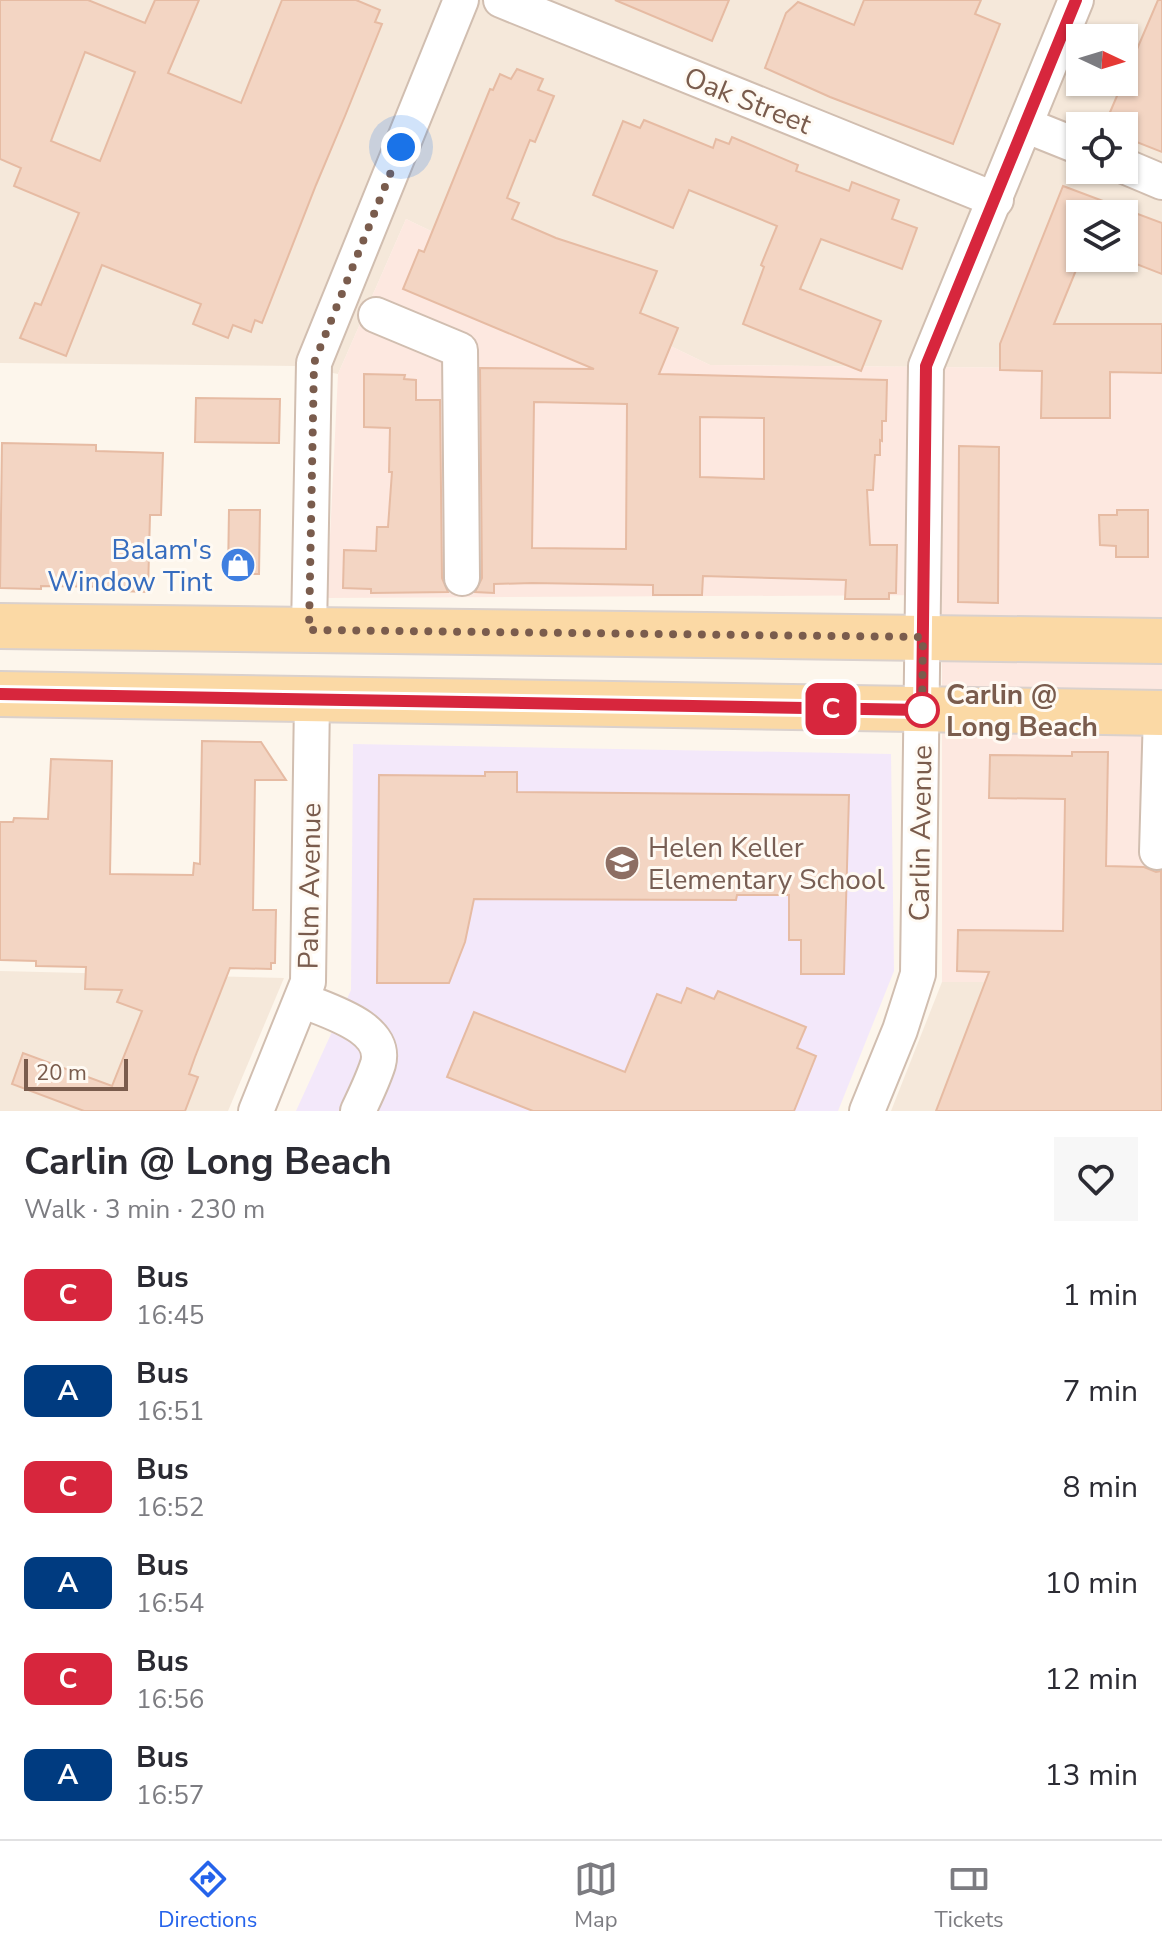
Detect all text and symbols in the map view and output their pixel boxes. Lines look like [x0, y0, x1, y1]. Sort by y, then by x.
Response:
north arrow [1066, 24, 1138, 96]
map controls [1066, 24, 1138, 272]
street label: Oak Street [678, 58, 817, 144]
button: locate [1066, 112, 1138, 184]
your location [381, 127, 421, 167]
button: layers [1066, 200, 1138, 272]
place label: Balam's Window Tint [47, 531, 212, 601]
shop icon: Balam's Window Tint [219, 546, 257, 584]
place label: Carlin @ Long Beach [946, 676, 1098, 746]
line badge: C [805, 683, 857, 735]
text: C [821, 690, 841, 728]
marker: Carlin @ Long Beach [905, 693, 939, 727]
street label: Carlin Avenue [900, 744, 942, 922]
street label: Palm Avenue [290, 802, 330, 970]
place label: Helen Keller Elementary School [648, 829, 885, 899]
school or university icon: Helen Keller Elementary School [603, 844, 641, 882]
scale bar [24, 1055, 128, 1091]
text: 20 m [36, 1058, 87, 1088]
text: Carlin @ Long Beach [24, 1136, 392, 1187]
button: heart [1054, 1137, 1138, 1221]
text: Walk · 3 min · 230 m [24, 1192, 265, 1227]
text: Bus [136, 1257, 189, 1298]
text: 1 min [1063, 1275, 1138, 1316]
text: C [58, 1276, 78, 1314]
text: 16:45 [136, 1298, 204, 1333]
text: Bus [136, 1353, 189, 1394]
text: 7 min [1063, 1371, 1138, 1412]
text: A [58, 1372, 78, 1410]
text: 16:51 [136, 1394, 204, 1429]
text: Bus [136, 1449, 189, 1490]
text: 8 min [1063, 1467, 1138, 1508]
text: C [58, 1468, 78, 1506]
text: 16:52 [136, 1490, 204, 1525]
text: Bus [136, 1545, 189, 1586]
text: 10 min [1045, 1563, 1138, 1604]
text: A [58, 1564, 78, 1602]
text: 16:54 [136, 1586, 204, 1621]
text: Bus [136, 1641, 189, 1682]
text: 12 min [1045, 1659, 1138, 1700]
text: C [58, 1660, 78, 1698]
text: 16:56 [136, 1682, 204, 1717]
text: Bus [136, 1737, 189, 1778]
text: 13 min [1045, 1755, 1138, 1796]
text: A [58, 1756, 78, 1794]
text: 16:57 [136, 1778, 204, 1813]
tab: Directions [158, 1857, 257, 1935]
tab: Map [574, 1857, 618, 1935]
tab: Tickets [934, 1857, 1004, 1935]

